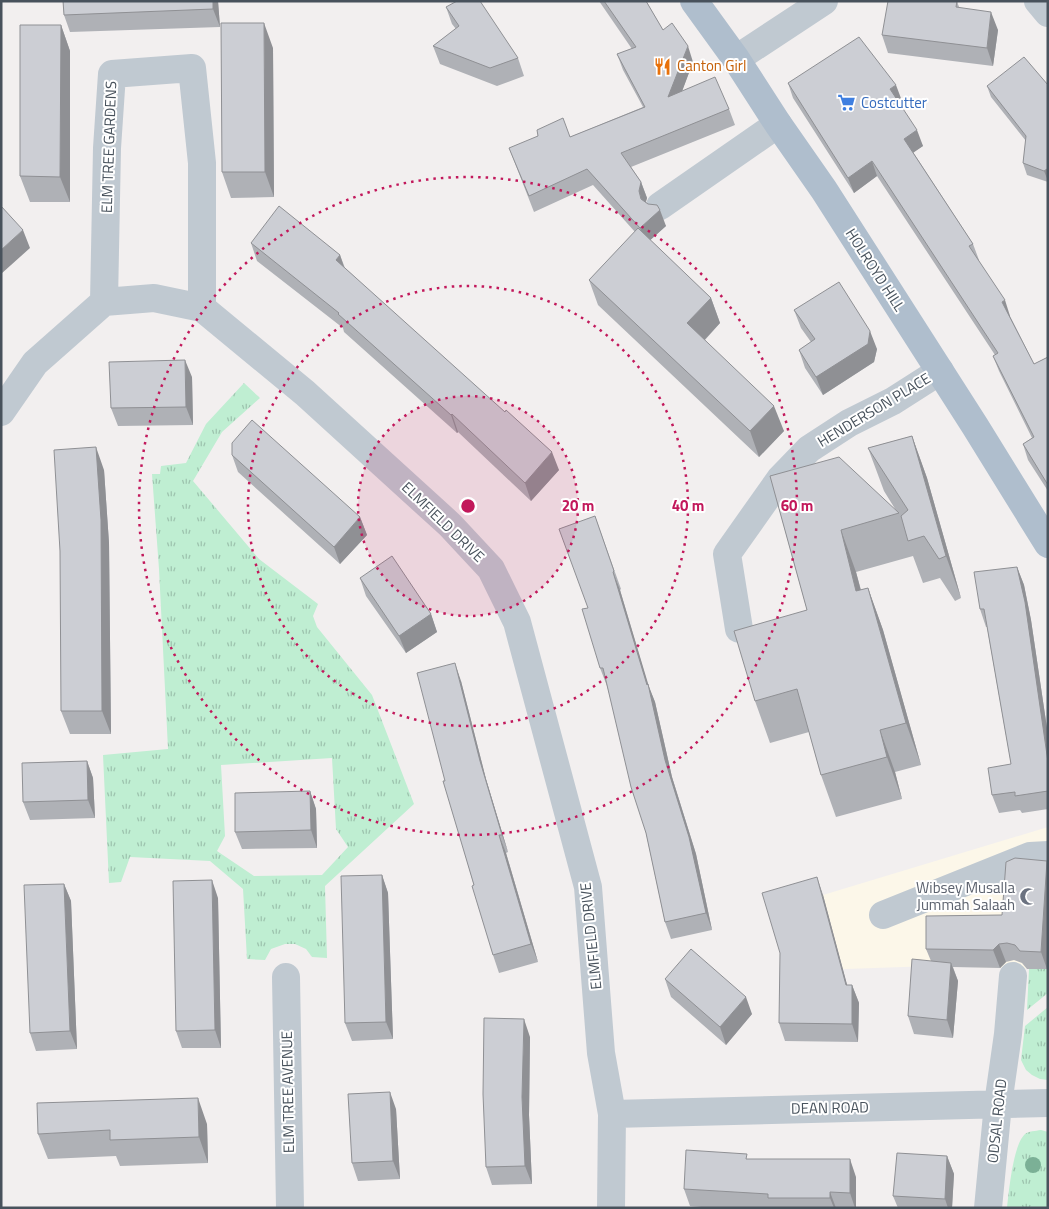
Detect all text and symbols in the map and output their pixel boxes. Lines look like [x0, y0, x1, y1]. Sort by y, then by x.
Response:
place label: Canton Girl [677, 54, 746, 77]
restaurant icon: Canton Girl [653, 56, 673, 76]
street label: ELM TREE GARDENS [95, 81, 122, 213]
place label: Costcutter [861, 91, 927, 114]
supermarket icon: Costcutter [837, 93, 857, 113]
street label: HOLROYD HILL [840, 224, 911, 316]
street label: HENDERSON PLACE [813, 367, 935, 453]
street label: ELMFIELD DRIVE [397, 476, 490, 567]
text: 20 m [562, 494, 594, 517]
text: 40 m [672, 494, 704, 517]
text: 60 m [781, 494, 813, 517]
centre of rings [459, 497, 477, 515]
place label: Wibsey Musalla Jummah Salaah [916, 876, 1015, 916]
street label: ELMFIELD DRIVE [573, 881, 608, 991]
mosque icon: Wibsey Musalla Jummah Salaah [1019, 887, 1039, 907]
street label: ELM TREE AVENUE [275, 1031, 300, 1153]
street label: ODSAL ROAD [981, 1078, 1012, 1164]
street label: DEAN ROAD [791, 1095, 869, 1120]

